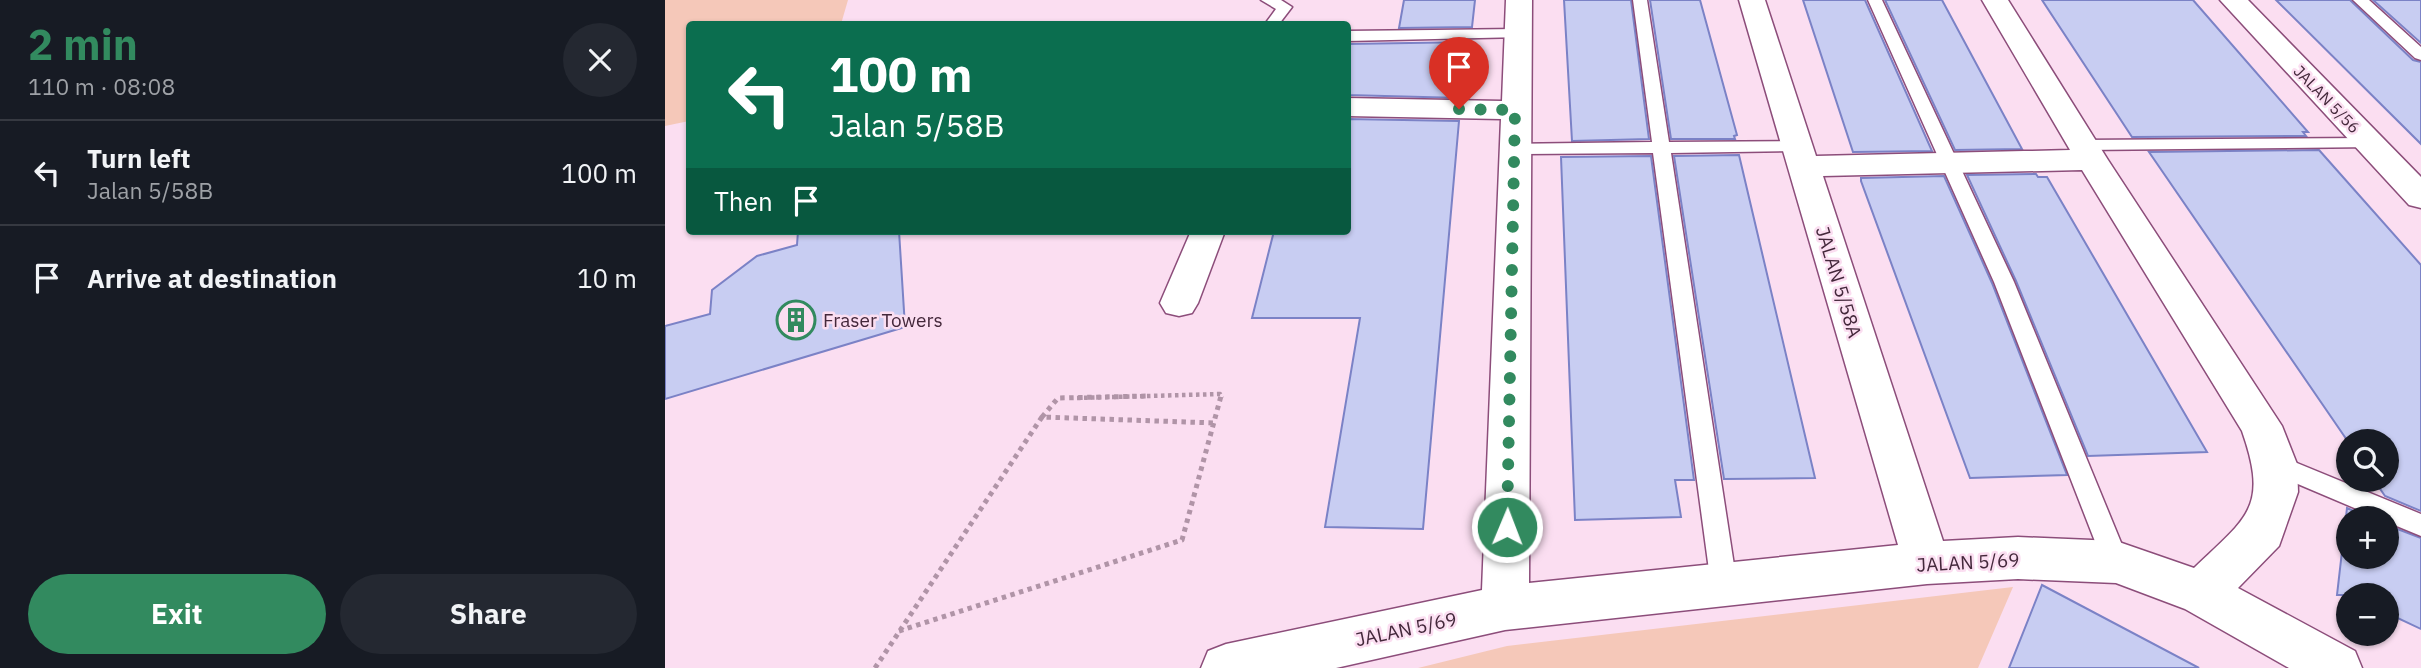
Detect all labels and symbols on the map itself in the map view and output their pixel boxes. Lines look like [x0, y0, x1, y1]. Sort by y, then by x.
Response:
pin [1429, 37, 1489, 109]
street label: JALAN 5/56 [2290, 61, 2364, 137]
street label: JALAN 5/58A [1811, 223, 1867, 341]
building icon: Fraser Towers [775, 299, 817, 341]
place label: Fraser Towers [823, 308, 943, 332]
position arrow [1470, 490, 1544, 564]
street label: JALAN 5/69 [1916, 547, 2020, 577]
street label: JALAN 5/69 [1353, 607, 1459, 651]

